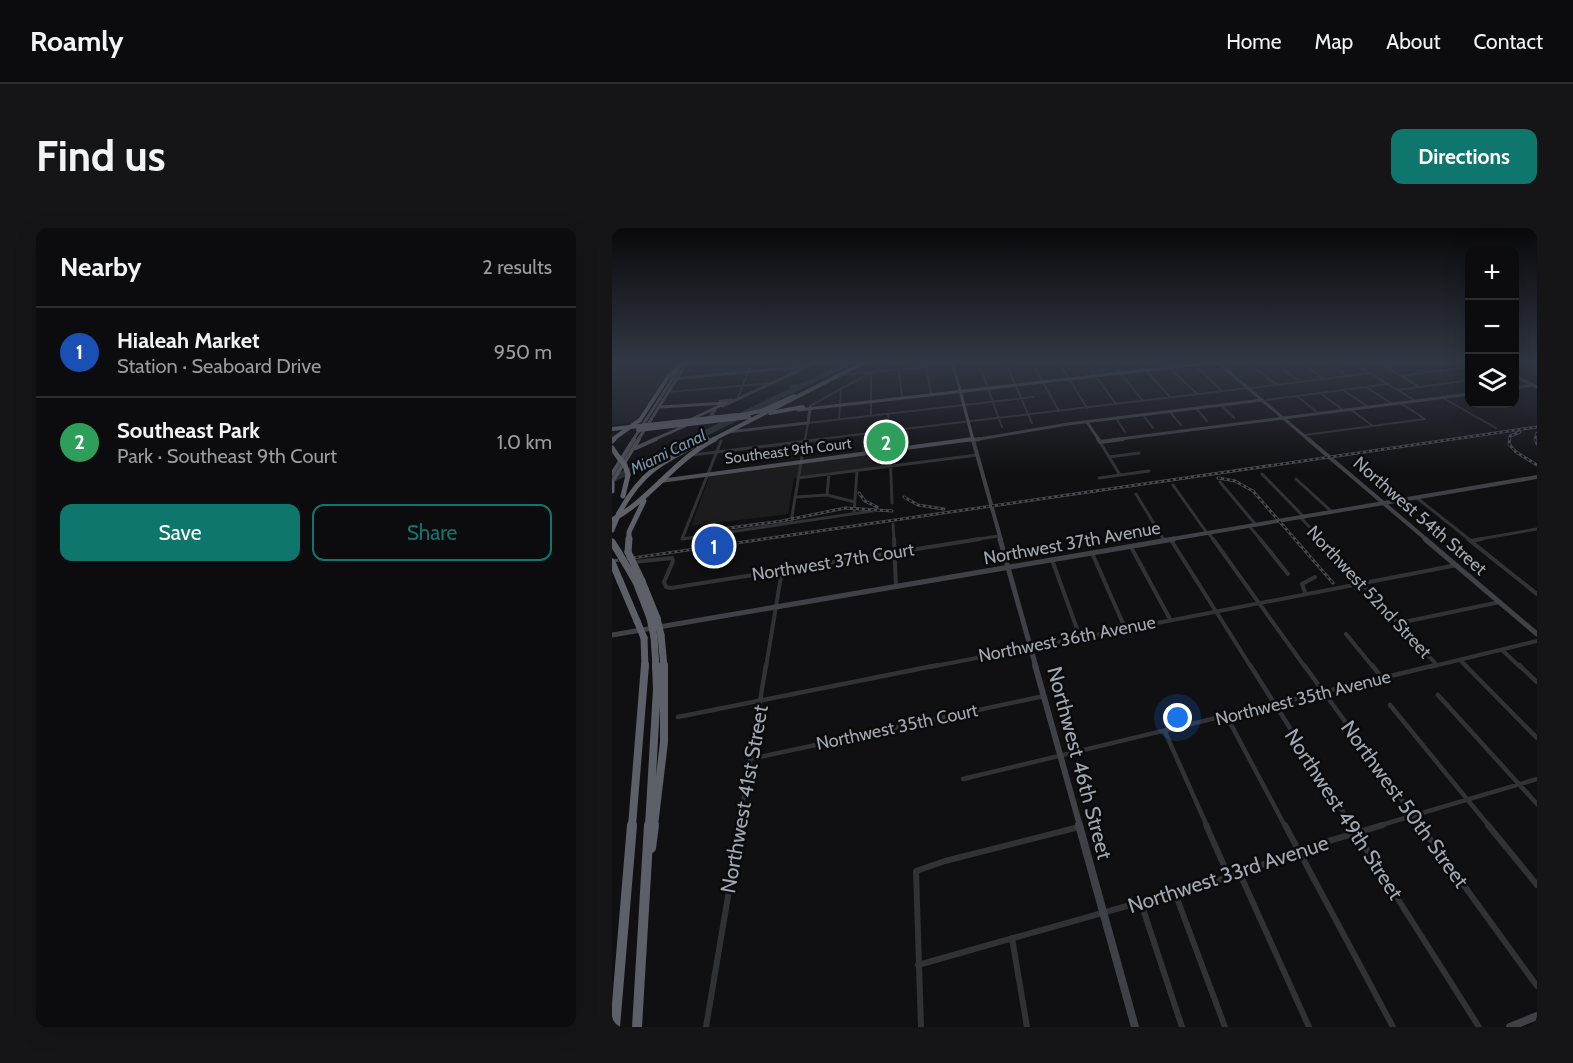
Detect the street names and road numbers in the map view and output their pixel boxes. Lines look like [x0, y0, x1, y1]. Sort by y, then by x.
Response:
street label: Southeast 9th Court [724, 434, 852, 468]
street label: Northwest 54th Street [1349, 452, 1491, 580]
street label: Northwest 37th Avenue [982, 517, 1162, 569]
street label: Northwest 52nd Street [1302, 521, 1436, 663]
street label: Northwest 37th Court [750, 538, 916, 586]
street label: Northwest 36th Avenue [976, 611, 1158, 667]
street label: Northwest 46th Street [1042, 664, 1118, 862]
street label: Northwest 35th Avenue [1213, 666, 1393, 730]
street label: Northwest 35th Court [814, 699, 980, 755]
street label: Northwest 41st Street [715, 703, 773, 895]
street label: Northwest 50th Street [1336, 716, 1474, 892]
street label: Northwest 49th Street [1279, 724, 1409, 904]
street label: Northwest 33rd Avenue [1125, 830, 1332, 918]

